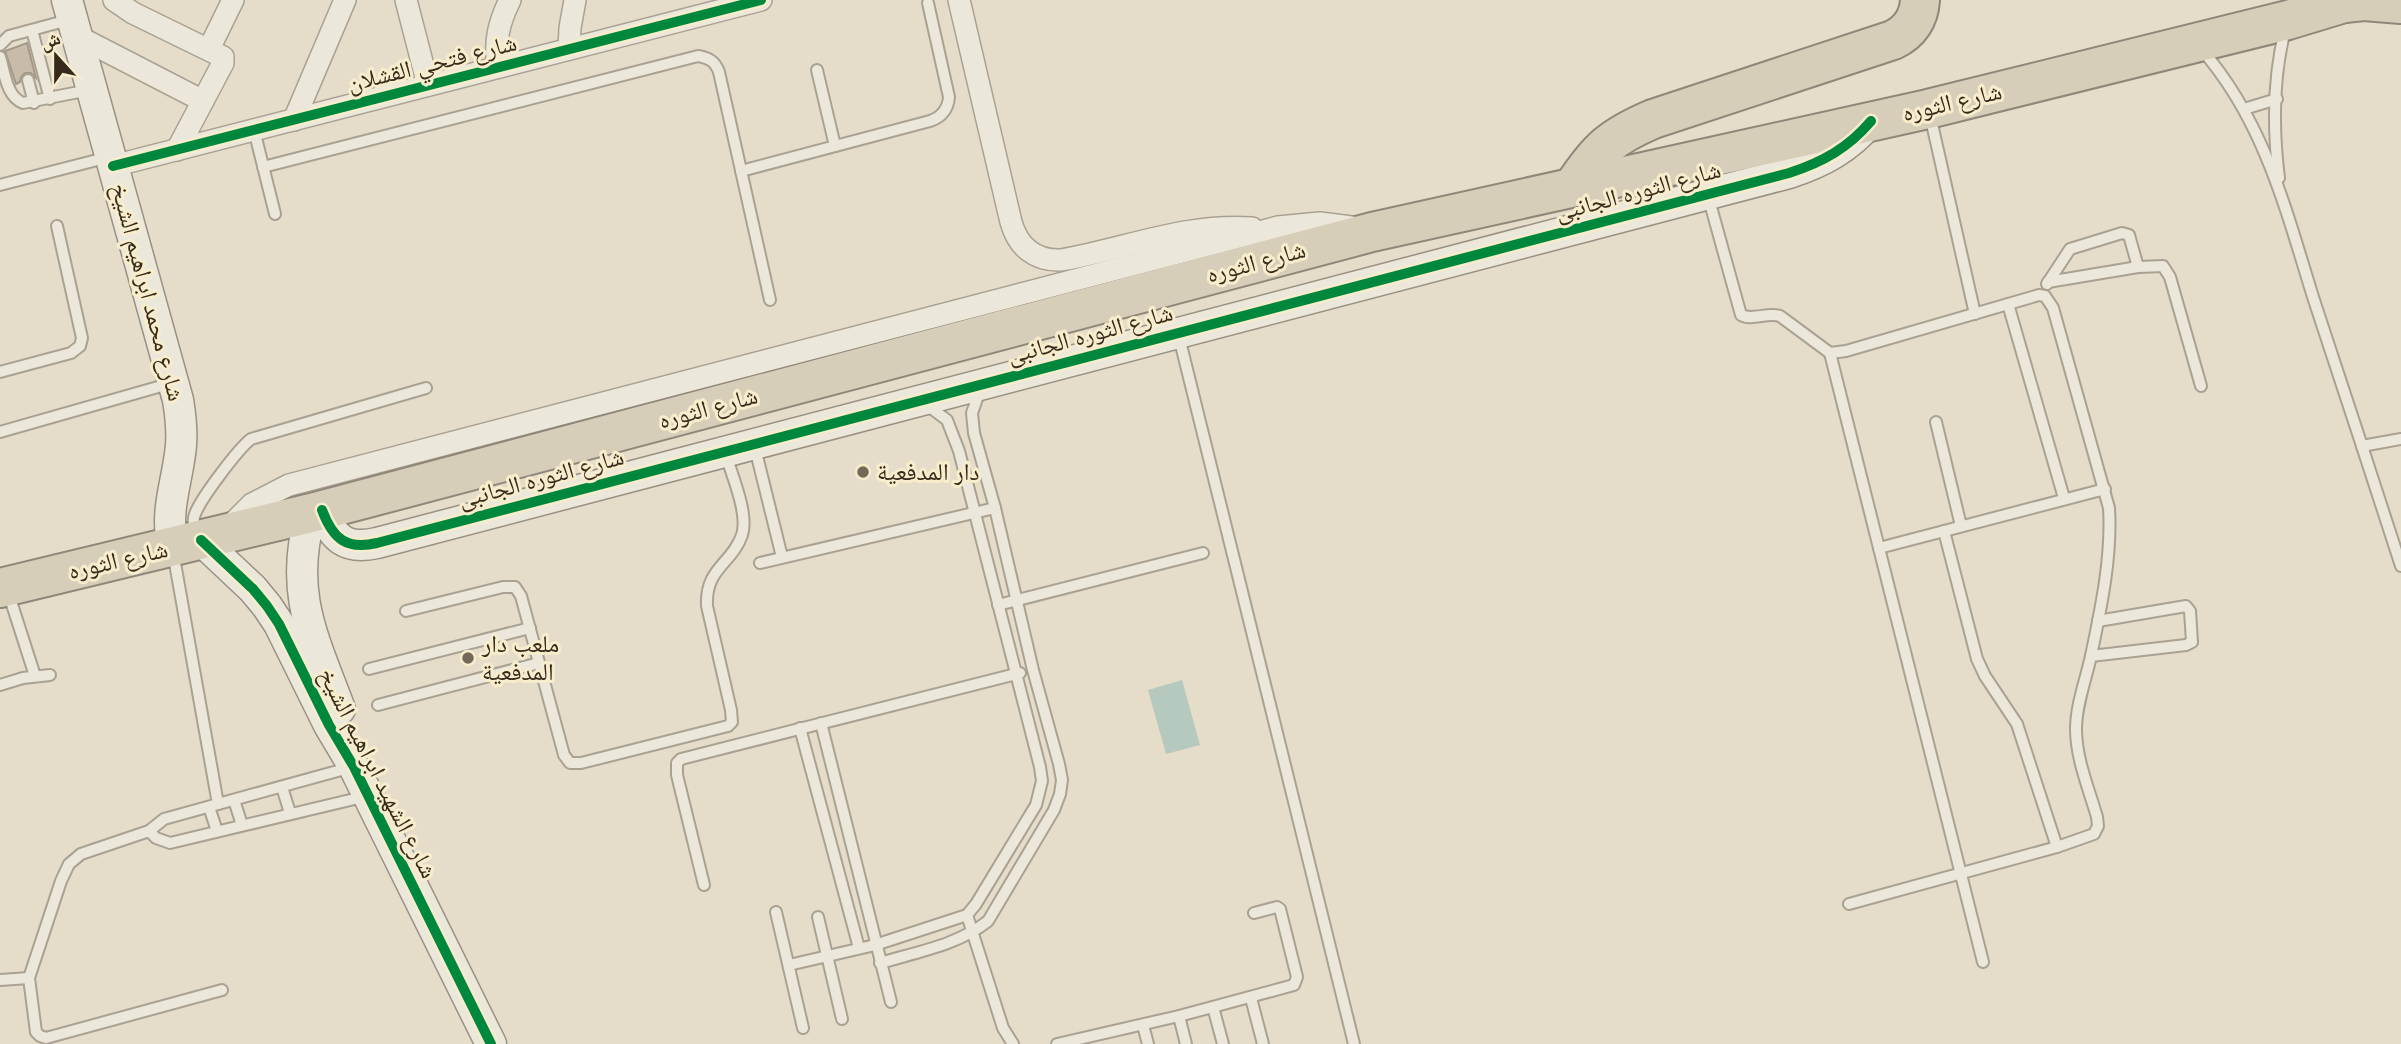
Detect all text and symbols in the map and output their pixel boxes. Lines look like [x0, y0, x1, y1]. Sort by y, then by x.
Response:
north arrow [21, 21, 91, 91]
text: ش [37, 27, 64, 55]
street label: شارع فتحي القشلان [345, 29, 521, 103]
street label: شارع الثوره [1900, 78, 2005, 128]
street label: شارع الثوره الجانبى [1552, 156, 1724, 228]
street label: شارع محمد ابراهيم الشيخ [104, 180, 190, 405]
street label: شارع الثوره [1204, 236, 1309, 290]
street label: شارع الثوره الجانبى [1004, 299, 1176, 371]
street label: شارع الثوره [656, 382, 761, 436]
street label: شارع الثوره الجانبى [455, 443, 627, 515]
place label: دار المدفعية [877, 459, 980, 485]
marker: دار المدفعية [855, 464, 871, 480]
street label: شارع الثوره [66, 536, 171, 586]
place label: ملعب دار المدفعية [481, 631, 559, 685]
marker: ملعب دار المدفعية [460, 650, 476, 666]
street label: شارع الشهيد ابراهيم الشيخ [311, 664, 442, 884]

